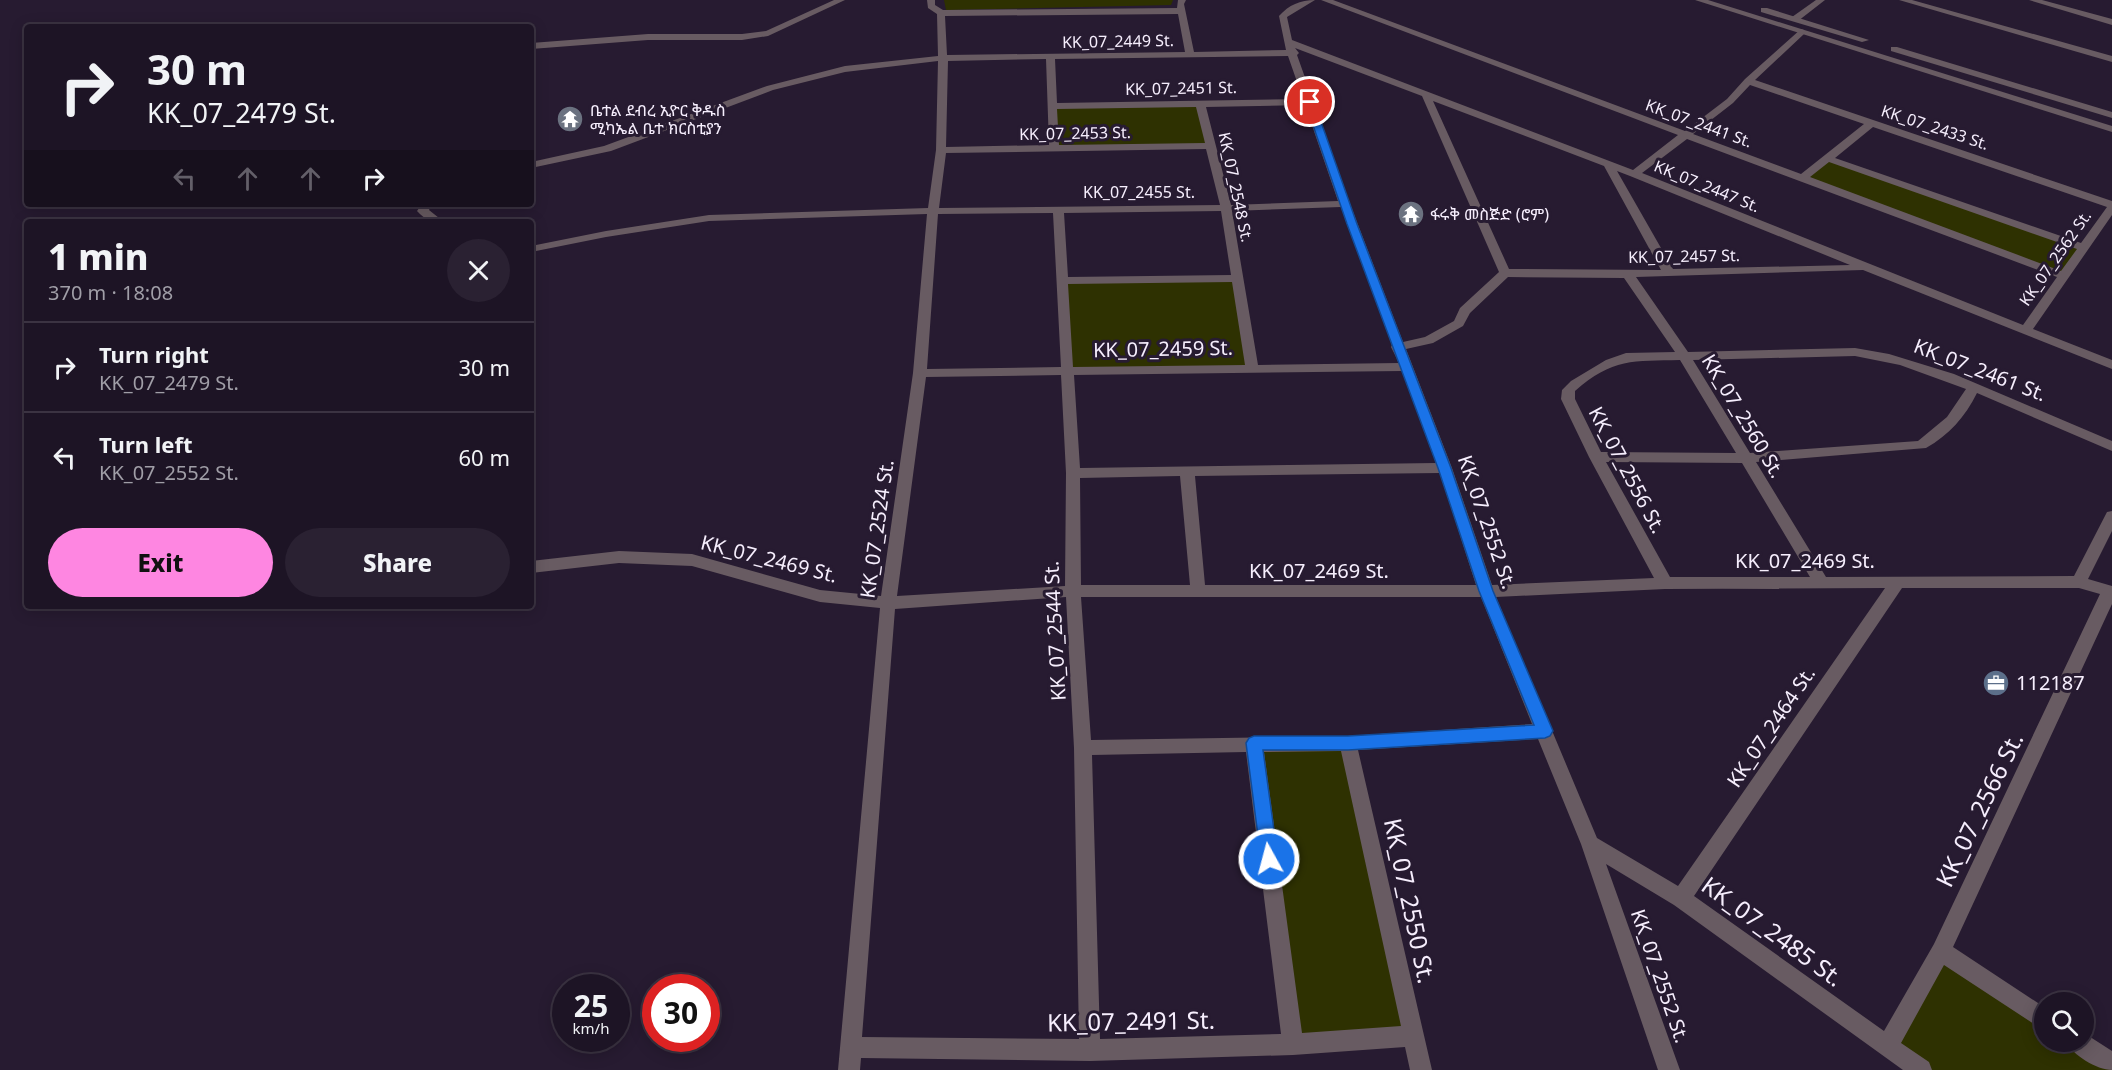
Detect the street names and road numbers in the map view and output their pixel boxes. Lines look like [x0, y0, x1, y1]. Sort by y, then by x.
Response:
street label: KK_07_2449 St. [1062, 29, 1174, 53]
street label: KK_07_2451 St. [1125, 76, 1237, 100]
street label: KK_07_2441 St. [1643, 94, 1755, 152]
street label: KK_07_2433 St. [1878, 99, 1992, 155]
street label: KK_07_2453 St. [1019, 121, 1131, 145]
street label: KK_07_2548 St. [1214, 130, 1258, 244]
street label: KK_07_2447 St. [1651, 155, 1763, 217]
street label: KK_07_2455 St. [1083, 181, 1195, 203]
street label: KK_07_2562 St. [2014, 206, 2096, 310]
street label: KK_07_2457 St. [1628, 244, 1740, 268]
street label: KK_07_2461 St. [1910, 332, 2050, 407]
street label: KK_07_2459 St. [1093, 334, 1233, 363]
street label: KK_07_2560 St. [1696, 349, 1791, 483]
street label: KK_07_2556 St. [1583, 402, 1672, 538]
street label: KK_07_2552 St. [1452, 451, 1523, 592]
street label: KK_07_2524 St. [853, 458, 900, 600]
street label: KK_07_2469 St. [698, 528, 840, 589]
street label: KK_07_2469 St. [1735, 547, 1875, 574]
street label: KK_07_2469 St. [1249, 557, 1389, 584]
street label: KK_07_2544 St. [1037, 560, 1072, 702]
street label: KK_07_2464 St. [1720, 661, 1821, 792]
street label: KK_07_2566 St. [1927, 727, 2030, 892]
street label: KK_07_2550 St. [1377, 815, 1444, 986]
street label: KK_07_2485 St. [1695, 868, 1850, 993]
street label: KK_07_2552 St. [1625, 905, 1696, 1046]
street label: KK_07_2491 St. [1047, 1003, 1215, 1038]

